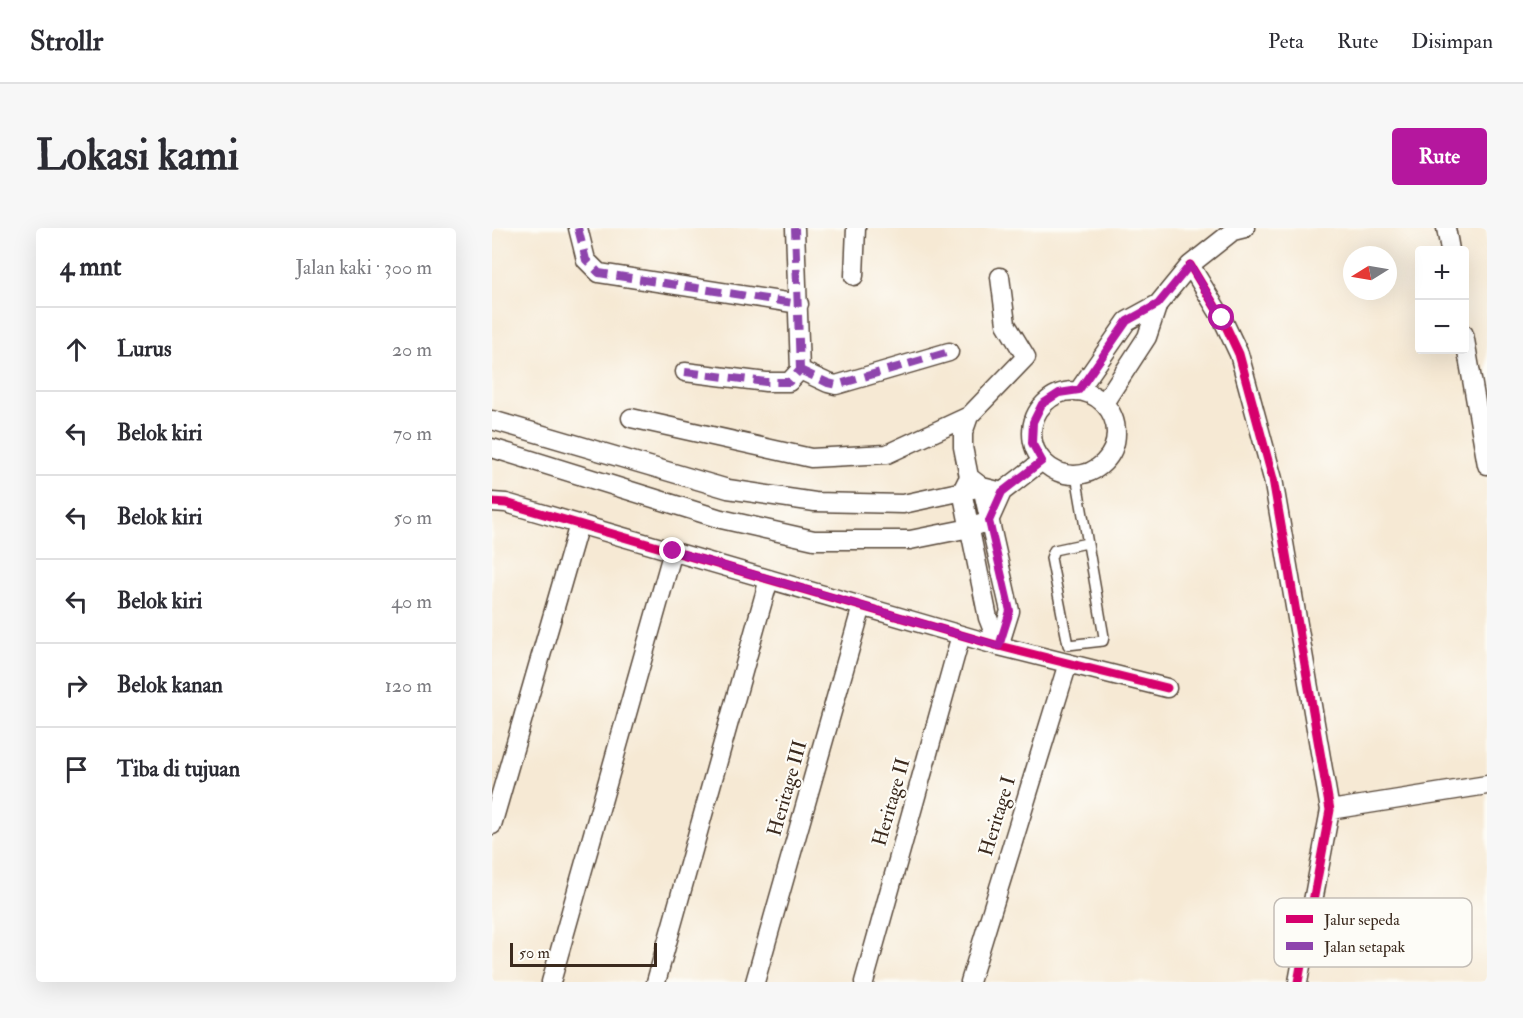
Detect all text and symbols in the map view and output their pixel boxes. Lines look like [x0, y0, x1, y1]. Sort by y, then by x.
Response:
text: Strollr [30, 24, 103, 59]
text: Peta [1268, 28, 1304, 55]
text: Rute [1337, 28, 1378, 55]
text: Disimpan [1411, 28, 1493, 55]
button: Rute [1392, 128, 1487, 185]
text: Lokasi kami [36, 130, 239, 182]
north arrow [1343, 246, 1397, 300]
map controls [1415, 246, 1469, 354]
button: + [1415, 246, 1469, 300]
text: 4 mnt [60, 251, 121, 283]
text: Jalan kaki · 300 m [295, 255, 432, 280]
button: − [1415, 300, 1469, 354]
route start [1208, 304, 1234, 330]
icon: ahead [60, 333, 93, 366]
text: Lurus [117, 335, 171, 363]
text: 20 m [392, 337, 432, 362]
icon: left [60, 417, 93, 450]
text: Belok kiri [117, 419, 202, 447]
text: 70 m [393, 421, 432, 446]
icon: left [60, 501, 93, 534]
text: Belok kiri [117, 503, 202, 531]
text: 50 m [393, 505, 432, 530]
route end [659, 537, 685, 563]
icon: left [60, 585, 93, 618]
text: Belok kiri [117, 587, 202, 615]
text: 40 m [391, 589, 432, 614]
icon: right [60, 669, 93, 702]
text: Belok kanan [117, 671, 223, 699]
text: 120 m [385, 673, 432, 698]
street label: Heritage III [761, 737, 813, 839]
icon: arrive [60, 753, 93, 786]
text: Tiba di tujuan [117, 755, 240, 783]
street label: Heritage II [867, 755, 915, 849]
street label: Heritage I [973, 773, 1021, 859]
legend [1274, 898, 1472, 967]
text: Jalur sepeda [1323, 910, 1400, 931]
text: Jalan setapak [1323, 937, 1406, 958]
scale bar [510, 940, 657, 968]
text: 50 m [519, 943, 550, 963]

